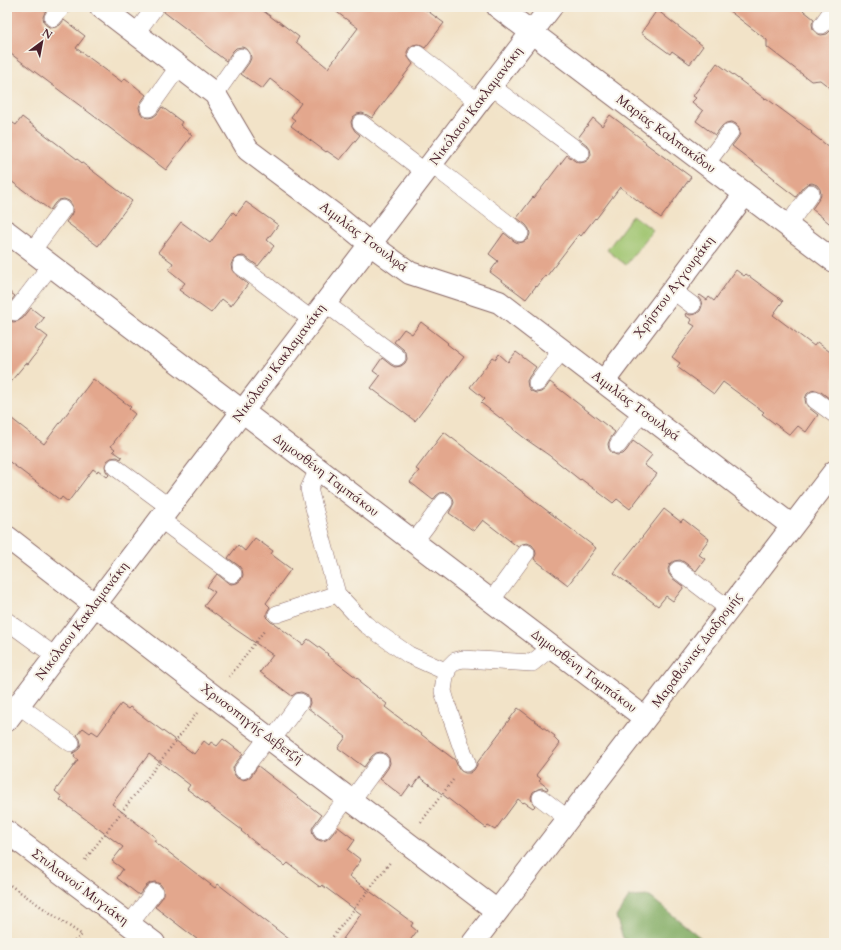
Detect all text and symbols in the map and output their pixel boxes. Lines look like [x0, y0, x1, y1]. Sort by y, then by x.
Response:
north arrow [22, 22, 62, 62]
text: N [39, 25, 55, 43]
street label: Νικόλαου Κακλαμανάκη [425, 43, 527, 169]
street label: Μαρίας Καλπακίδου [613, 91, 720, 177]
street label: Αιμιλίας Τσουλφά [316, 198, 412, 276]
street label: Χρήστου Αγγουράκη [630, 232, 718, 342]
street label: Νικόλαου Κακλαμανάκη [228, 300, 330, 426]
street label: Αιμιλίας Τσουλφά [588, 367, 684, 445]
street label: Δημοσθένη Ταμπάκου [269, 429, 383, 521]
street label: Νικόλαου Κακλαμανάκη [31, 558, 133, 684]
street label: Μαραθώνιας Διαδρομής [648, 588, 747, 711]
street label: Δημοσθένη Ταμπάκου [527, 625, 641, 717]
street label: Χρυσοπηγής Δεβετζή [197, 679, 307, 769]
street label: Στυλιανού Μυγιάκη [28, 845, 132, 930]

